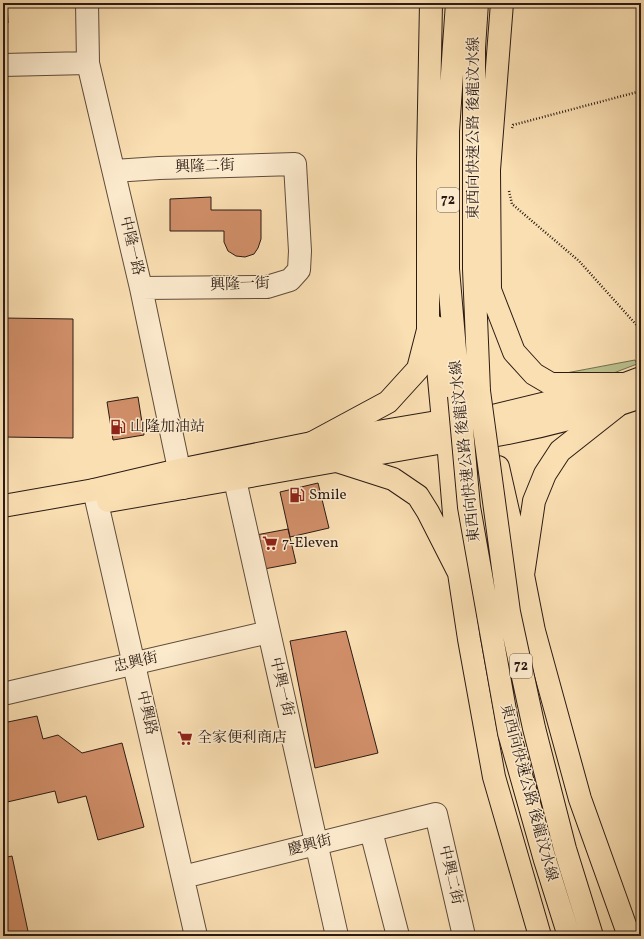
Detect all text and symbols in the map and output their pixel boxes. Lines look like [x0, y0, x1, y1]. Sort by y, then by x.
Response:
street label: 東西向快速公路 後龍汶水線 [464, 36, 485, 220]
street label: 興隆二街 [175, 155, 235, 179]
road number: 72 [437, 188, 459, 212]
street label: 中隆一路 [114, 214, 148, 278]
street label: 興隆一街 [210, 273, 270, 297]
street label: 東西向快速公路 後龍汶水線 [446, 359, 486, 543]
place label: 山隆加油站 [130, 417, 205, 438]
fuel station icon: 山隆加油站 [109, 418, 127, 436]
place label: Smile [309, 485, 347, 506]
fuel station icon: Smile [288, 486, 306, 504]
place label: 7-Eleven [282, 533, 339, 554]
supermarket icon: 7-Eleven [261, 534, 279, 552]
street label: 忠興街 [112, 648, 160, 678]
road number: 72 [510, 654, 532, 678]
street label: 中興一街 [264, 655, 298, 719]
street label: 中興路 [131, 689, 161, 737]
street label: 東西向快速公路 後龍汶水線 [494, 702, 562, 884]
place label: 全家便利商店 [197, 728, 287, 749]
supermarket icon: 全家便利商店 [176, 729, 194, 747]
street label: 慶興街 [286, 830, 334, 862]
street label: 中興二街 [433, 843, 467, 907]

